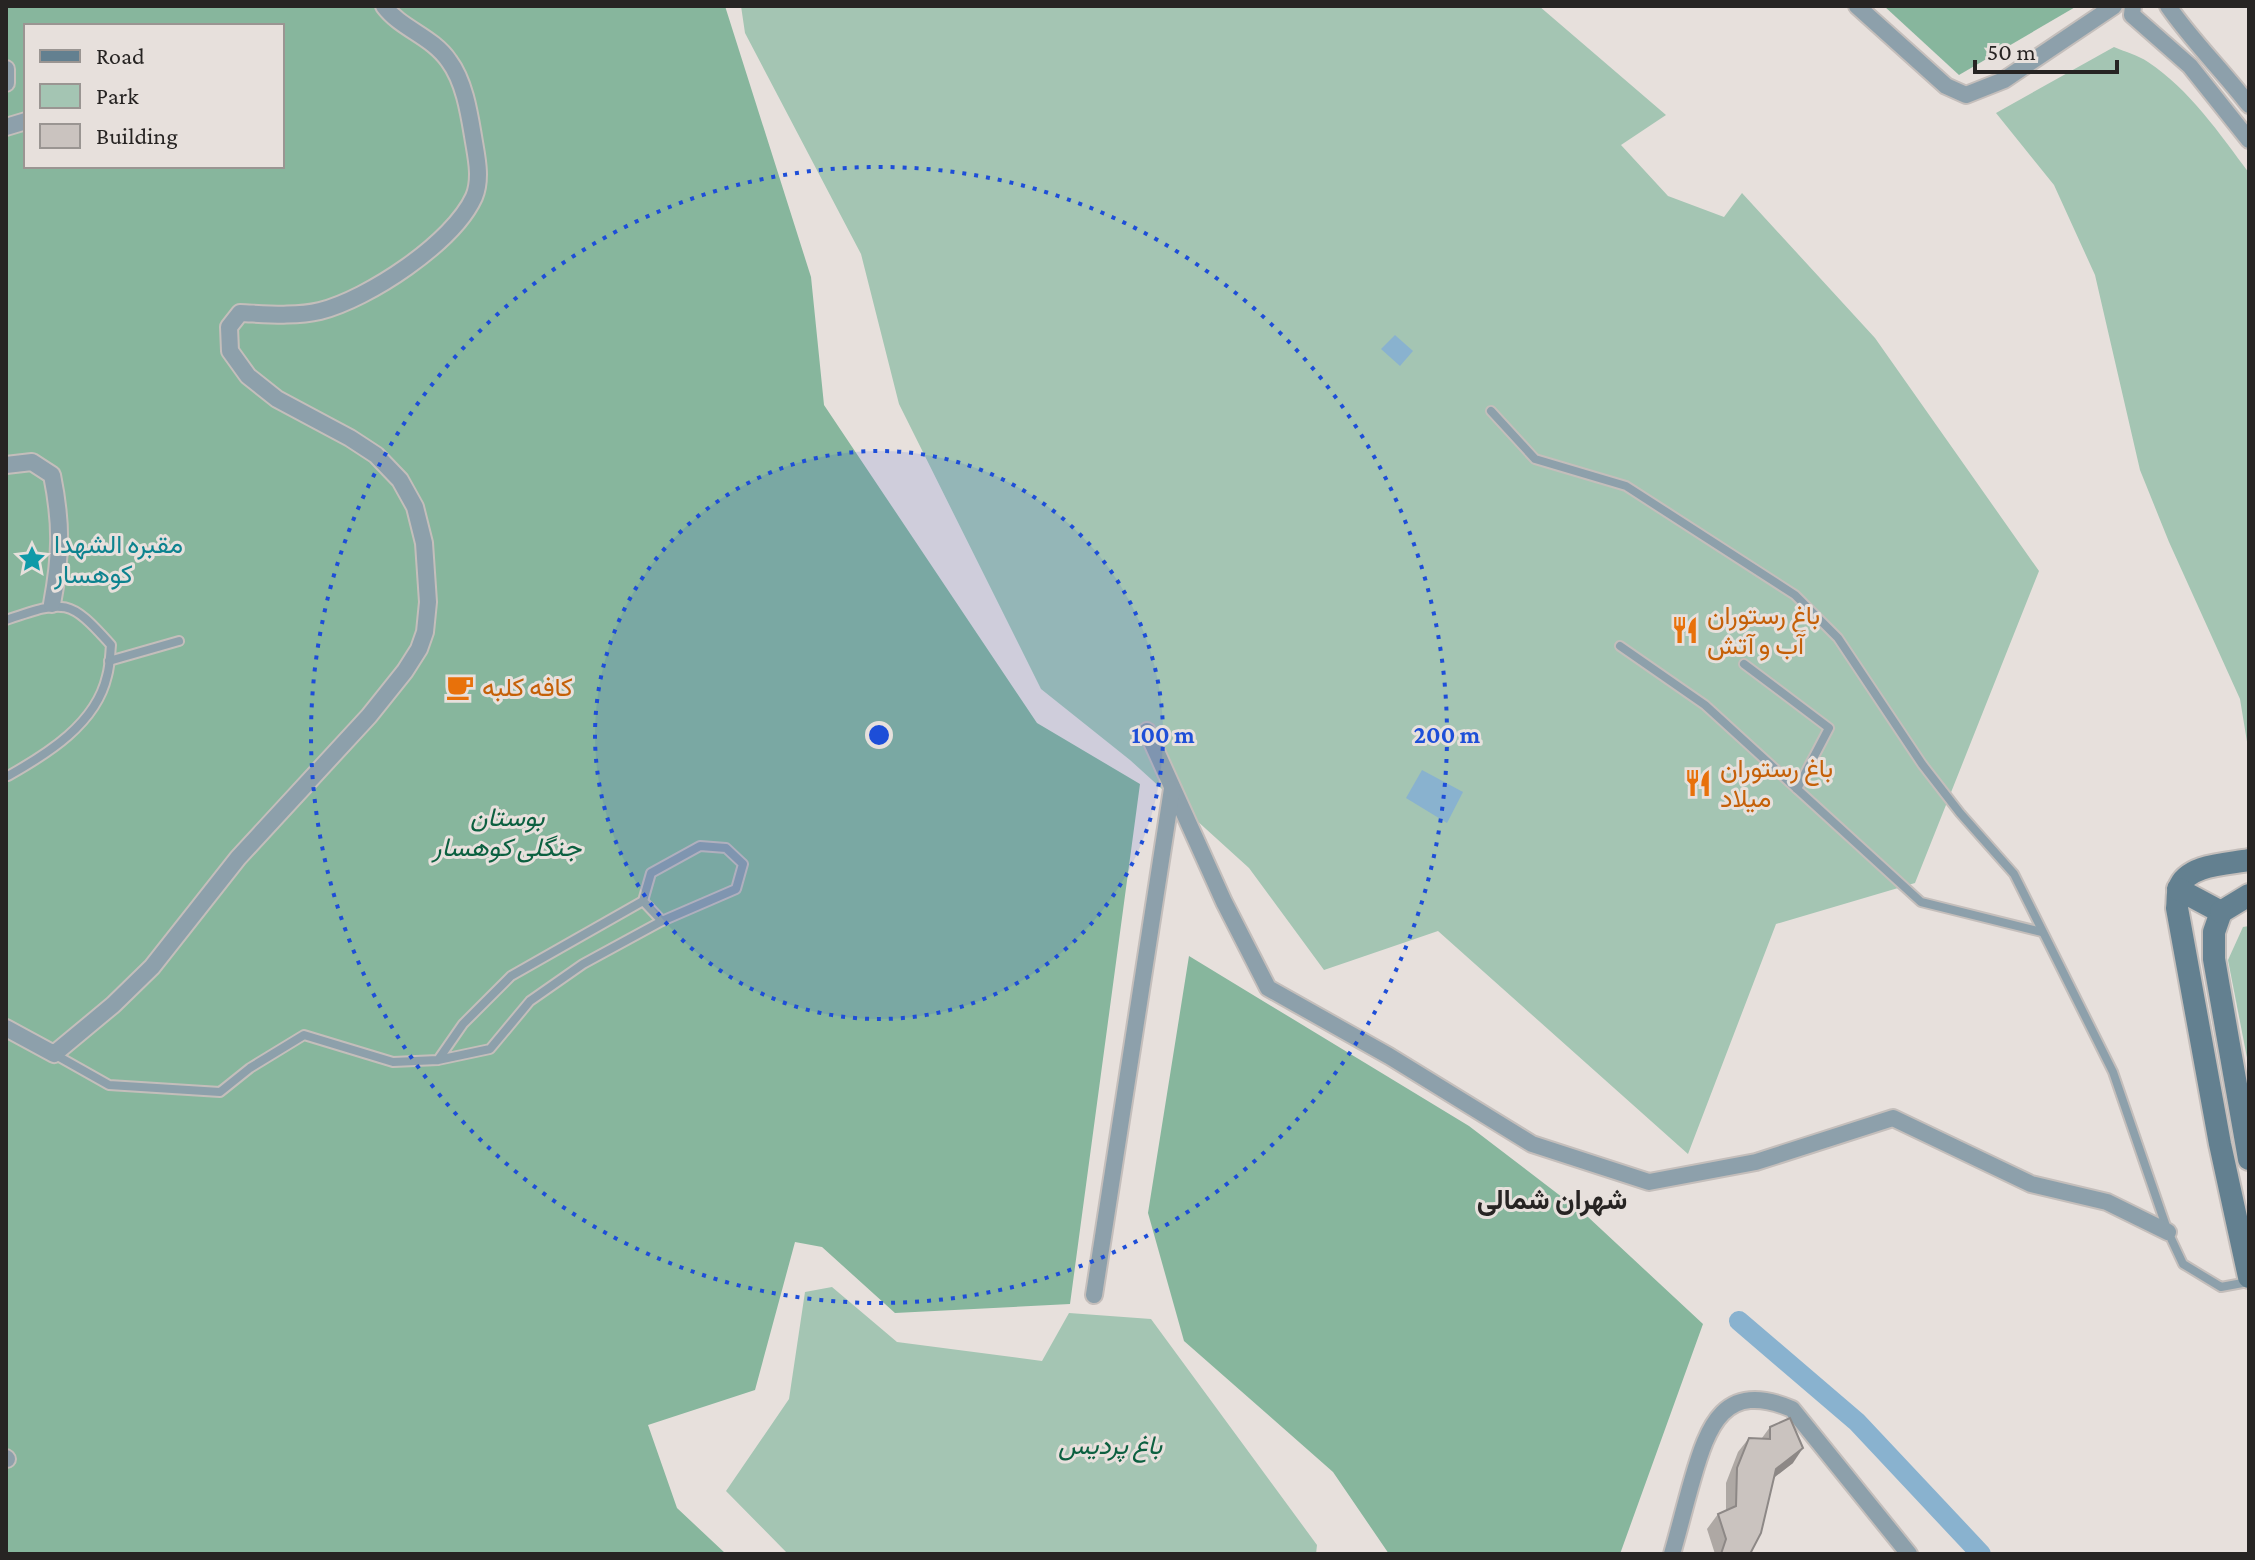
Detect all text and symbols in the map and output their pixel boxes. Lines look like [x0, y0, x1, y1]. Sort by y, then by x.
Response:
legend [24, 24, 284, 168]
scale bar [1975, 24, 2117, 74]
text: 50 m [1987, 38, 2036, 65]
text: Road [96, 42, 145, 69]
text: Park [96, 82, 139, 109]
text: Building [96, 122, 178, 149]
place label: مقبره الشهدا کوهسار [53, 530, 183, 590]
place icon: مقبره الشهدا کوهسار [17, 544, 47, 574]
place label: باغ رستوران آب و آتش [1707, 601, 1820, 661]
restaurant icon: باغ رستوران آب و آتش [1670, 615, 1700, 645]
cafe icon: کافه کلبه [445, 672, 475, 702]
place label: کافه کلبه [482, 673, 573, 702]
centre of rings [865, 721, 893, 749]
text: 100 m [1131, 721, 1195, 748]
text: 200 m [1414, 721, 1481, 748]
place label: باغ رستوران میلاد [1720, 754, 1833, 813]
restaurant icon: باغ رستوران میلاد [1683, 768, 1713, 798]
park label: بوستان جنگلی کوهسار [431, 803, 583, 863]
district label: شهران شمالی [1477, 1184, 1627, 1217]
park label: باغ پردیس [1058, 1431, 1163, 1463]

